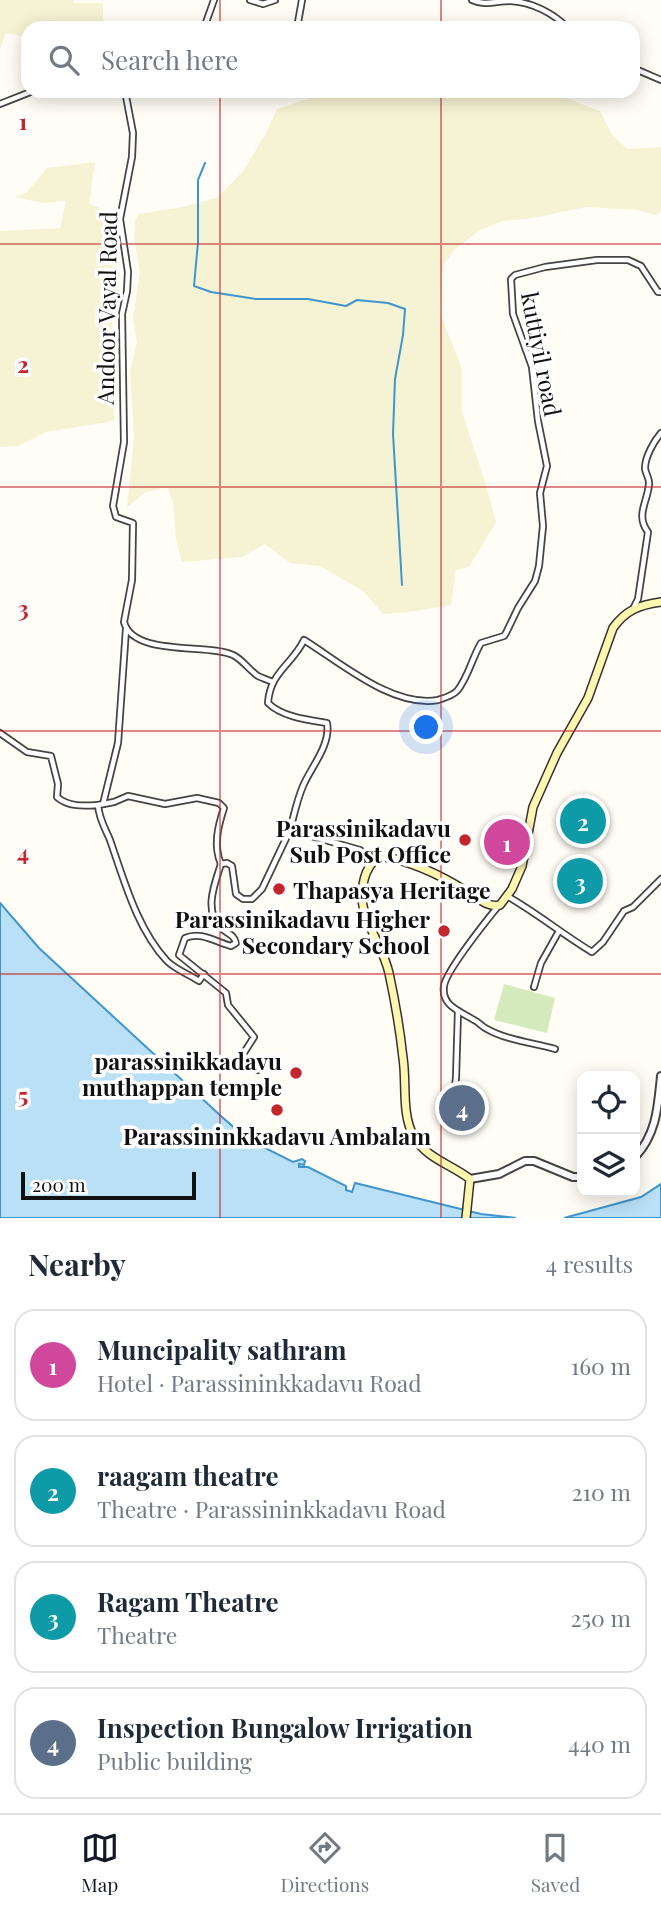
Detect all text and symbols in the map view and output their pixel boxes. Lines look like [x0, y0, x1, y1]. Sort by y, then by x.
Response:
search box [21, 21, 640, 98]
icon: search [45, 41, 83, 79]
text: Search here [101, 42, 238, 77]
text: 1 [19, 105, 28, 136]
street label: Andoor Vayal Road [89, 211, 123, 406]
street label: kuttiyil road [515, 289, 569, 419]
text: 2 [17, 348, 29, 379]
text: 3 [17, 592, 29, 623]
your location [409, 710, 443, 744]
pin: 2 [560, 795, 606, 847]
place label: Parassinikadavu Sub Post Office [276, 812, 451, 869]
pin: 1 [484, 816, 530, 868]
marker: Parassinikadavu Sub Post Office [457, 832, 473, 848]
text: 4 [17, 836, 29, 867]
pin: 3 [557, 855, 603, 907]
place label: Thapasya Heritage [293, 874, 491, 905]
marker: Thapasya Heritage [271, 881, 287, 897]
place label: Parassinikadavu Higher Secondary School [175, 903, 430, 960]
marker: Parassinikadavu Higher Secondary School [436, 923, 452, 939]
place label: parassinikkadavu muthappan temple [82, 1045, 282, 1102]
marker: parassinikkadavu muthappan temple [288, 1065, 304, 1081]
map controls [577, 1071, 640, 1197]
button: locate [577, 1071, 640, 1134]
text: 5 [18, 1079, 28, 1110]
pin: 4 [439, 1082, 485, 1134]
marker: Parassininkkadavu Ambalam [269, 1102, 285, 1118]
place label: Parassininkkadavu Ambalam [123, 1120, 431, 1151]
button: layers [577, 1134, 640, 1197]
scale bar [21, 1169, 196, 1201]
text: 200 m [32, 1171, 86, 1197]
text: Nearby [28, 1244, 126, 1284]
text: 4 results [546, 1248, 633, 1279]
text: Muncipality sathram [97, 1332, 346, 1367]
text: 1 [49, 1350, 57, 1381]
text: 160 m [571, 1350, 631, 1381]
text: Hotel · Parassininkkadavu Road [97, 1367, 422, 1398]
text: raagam theatre [97, 1458, 279, 1493]
text: 2 [47, 1476, 59, 1507]
text: 210 m [572, 1476, 631, 1507]
text: Theatre · Parassininkkadavu Road [97, 1493, 446, 1524]
text: Ragam Theatre [97, 1584, 279, 1619]
text: 3 [47, 1602, 59, 1633]
text: 250 m [570, 1602, 631, 1633]
text: Theatre [97, 1619, 177, 1650]
text: Inspection Bungalow Irrigation [97, 1710, 473, 1745]
text: 4 [47, 1728, 59, 1759]
text: 440 m [568, 1728, 631, 1759]
text: Public building [97, 1745, 252, 1776]
tab: Map [81, 1829, 119, 1897]
tab: Directions [280, 1829, 369, 1897]
tab: Saved [531, 1829, 580, 1897]

